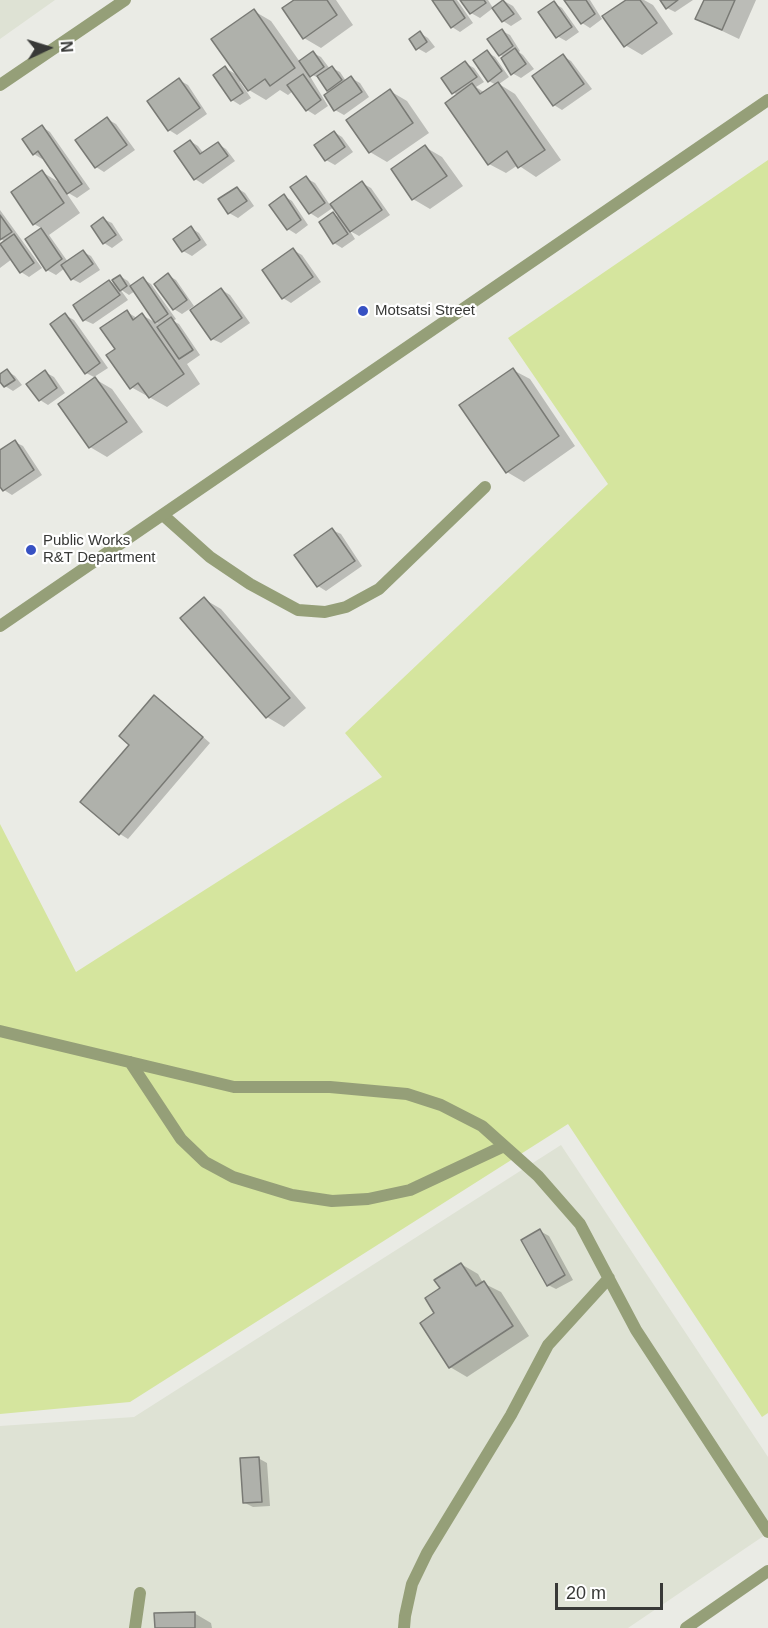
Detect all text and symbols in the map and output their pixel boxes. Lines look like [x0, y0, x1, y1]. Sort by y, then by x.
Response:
north arrow [18, 18, 78, 78]
text: N [58, 40, 75, 53]
place label: Motsatsi Street [375, 302, 475, 320]
marker: Motsatsi Street [356, 304, 370, 318]
place label: Public Works R&T Department [43, 532, 156, 567]
marker: Public Works R&T Department [24, 543, 38, 557]
scale bar [558, 1571, 666, 1609]
text: 20 m [566, 1583, 606, 1603]

